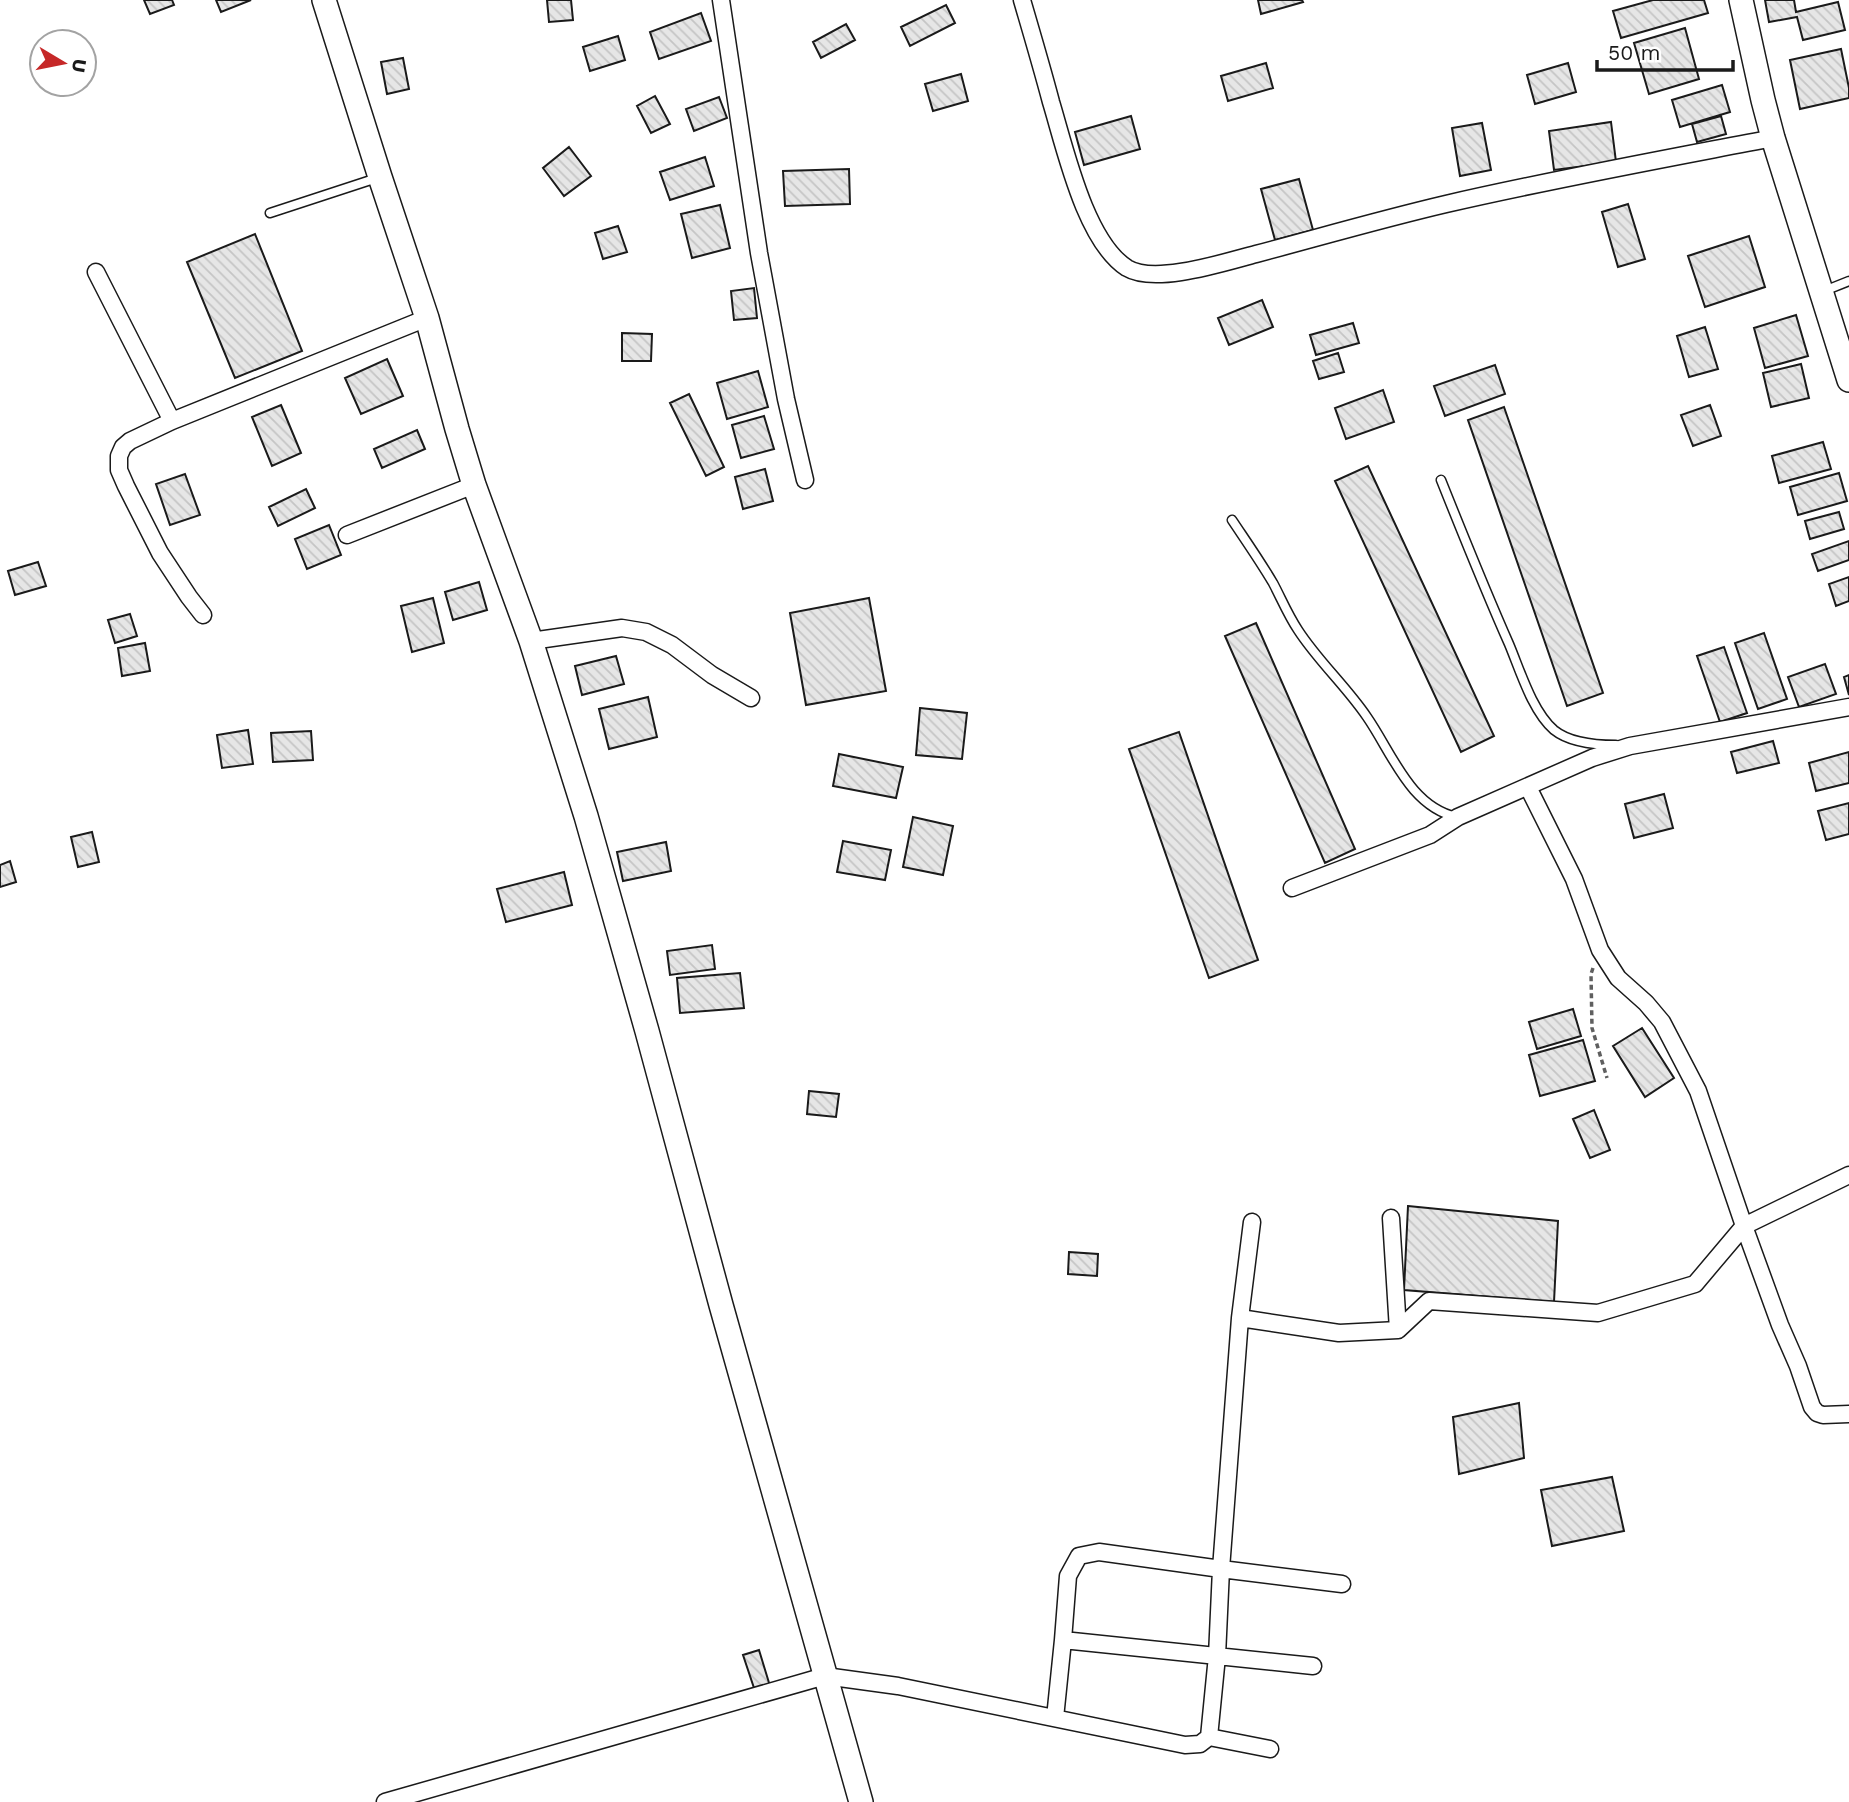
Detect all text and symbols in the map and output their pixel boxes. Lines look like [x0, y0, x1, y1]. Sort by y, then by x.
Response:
north arrow [28, 28, 98, 98]
scale bar [1597, 28, 1734, 72]
text: 50 m [1608, 40, 1660, 65]
text: U [67, 57, 92, 75]

